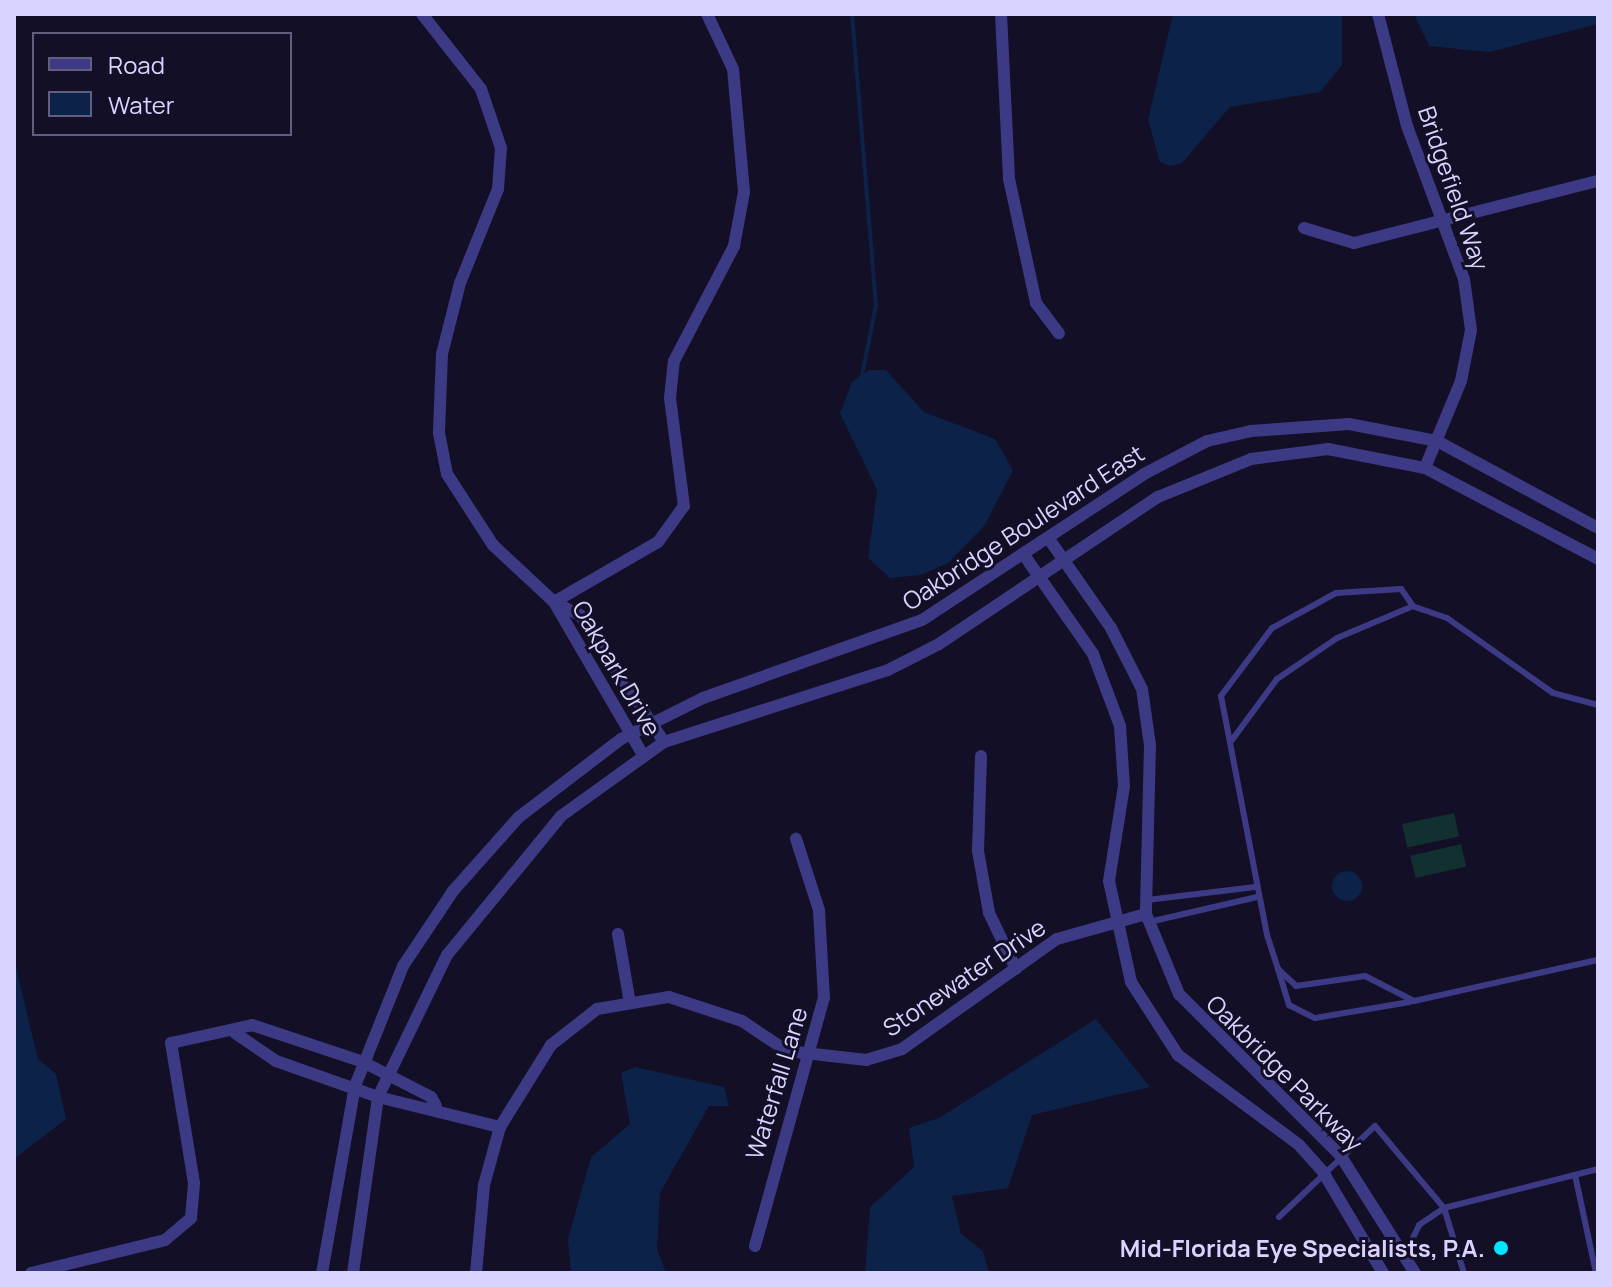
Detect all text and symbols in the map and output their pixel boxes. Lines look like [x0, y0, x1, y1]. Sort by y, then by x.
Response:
legend [32, 32, 292, 136]
text: Road [108, 48, 165, 81]
text: Water [108, 88, 175, 121]
street label: Bridgefield Way [1413, 102, 1495, 274]
street label: Oakbridge Boulevard East [897, 438, 1149, 616]
street label: Oakpark Drive [567, 595, 667, 741]
street label: Stonewater Drive [877, 912, 1051, 1042]
street label: Oakbridge Parkway [1201, 989, 1369, 1157]
street label: Waterfall Lane [739, 1003, 813, 1163]
place label: Mid-Florida Eye Specialists, P.A. [1120, 1234, 1485, 1262]
marker: Mid-Florida Eye Specialists, P.A. [1492, 1239, 1510, 1257]

